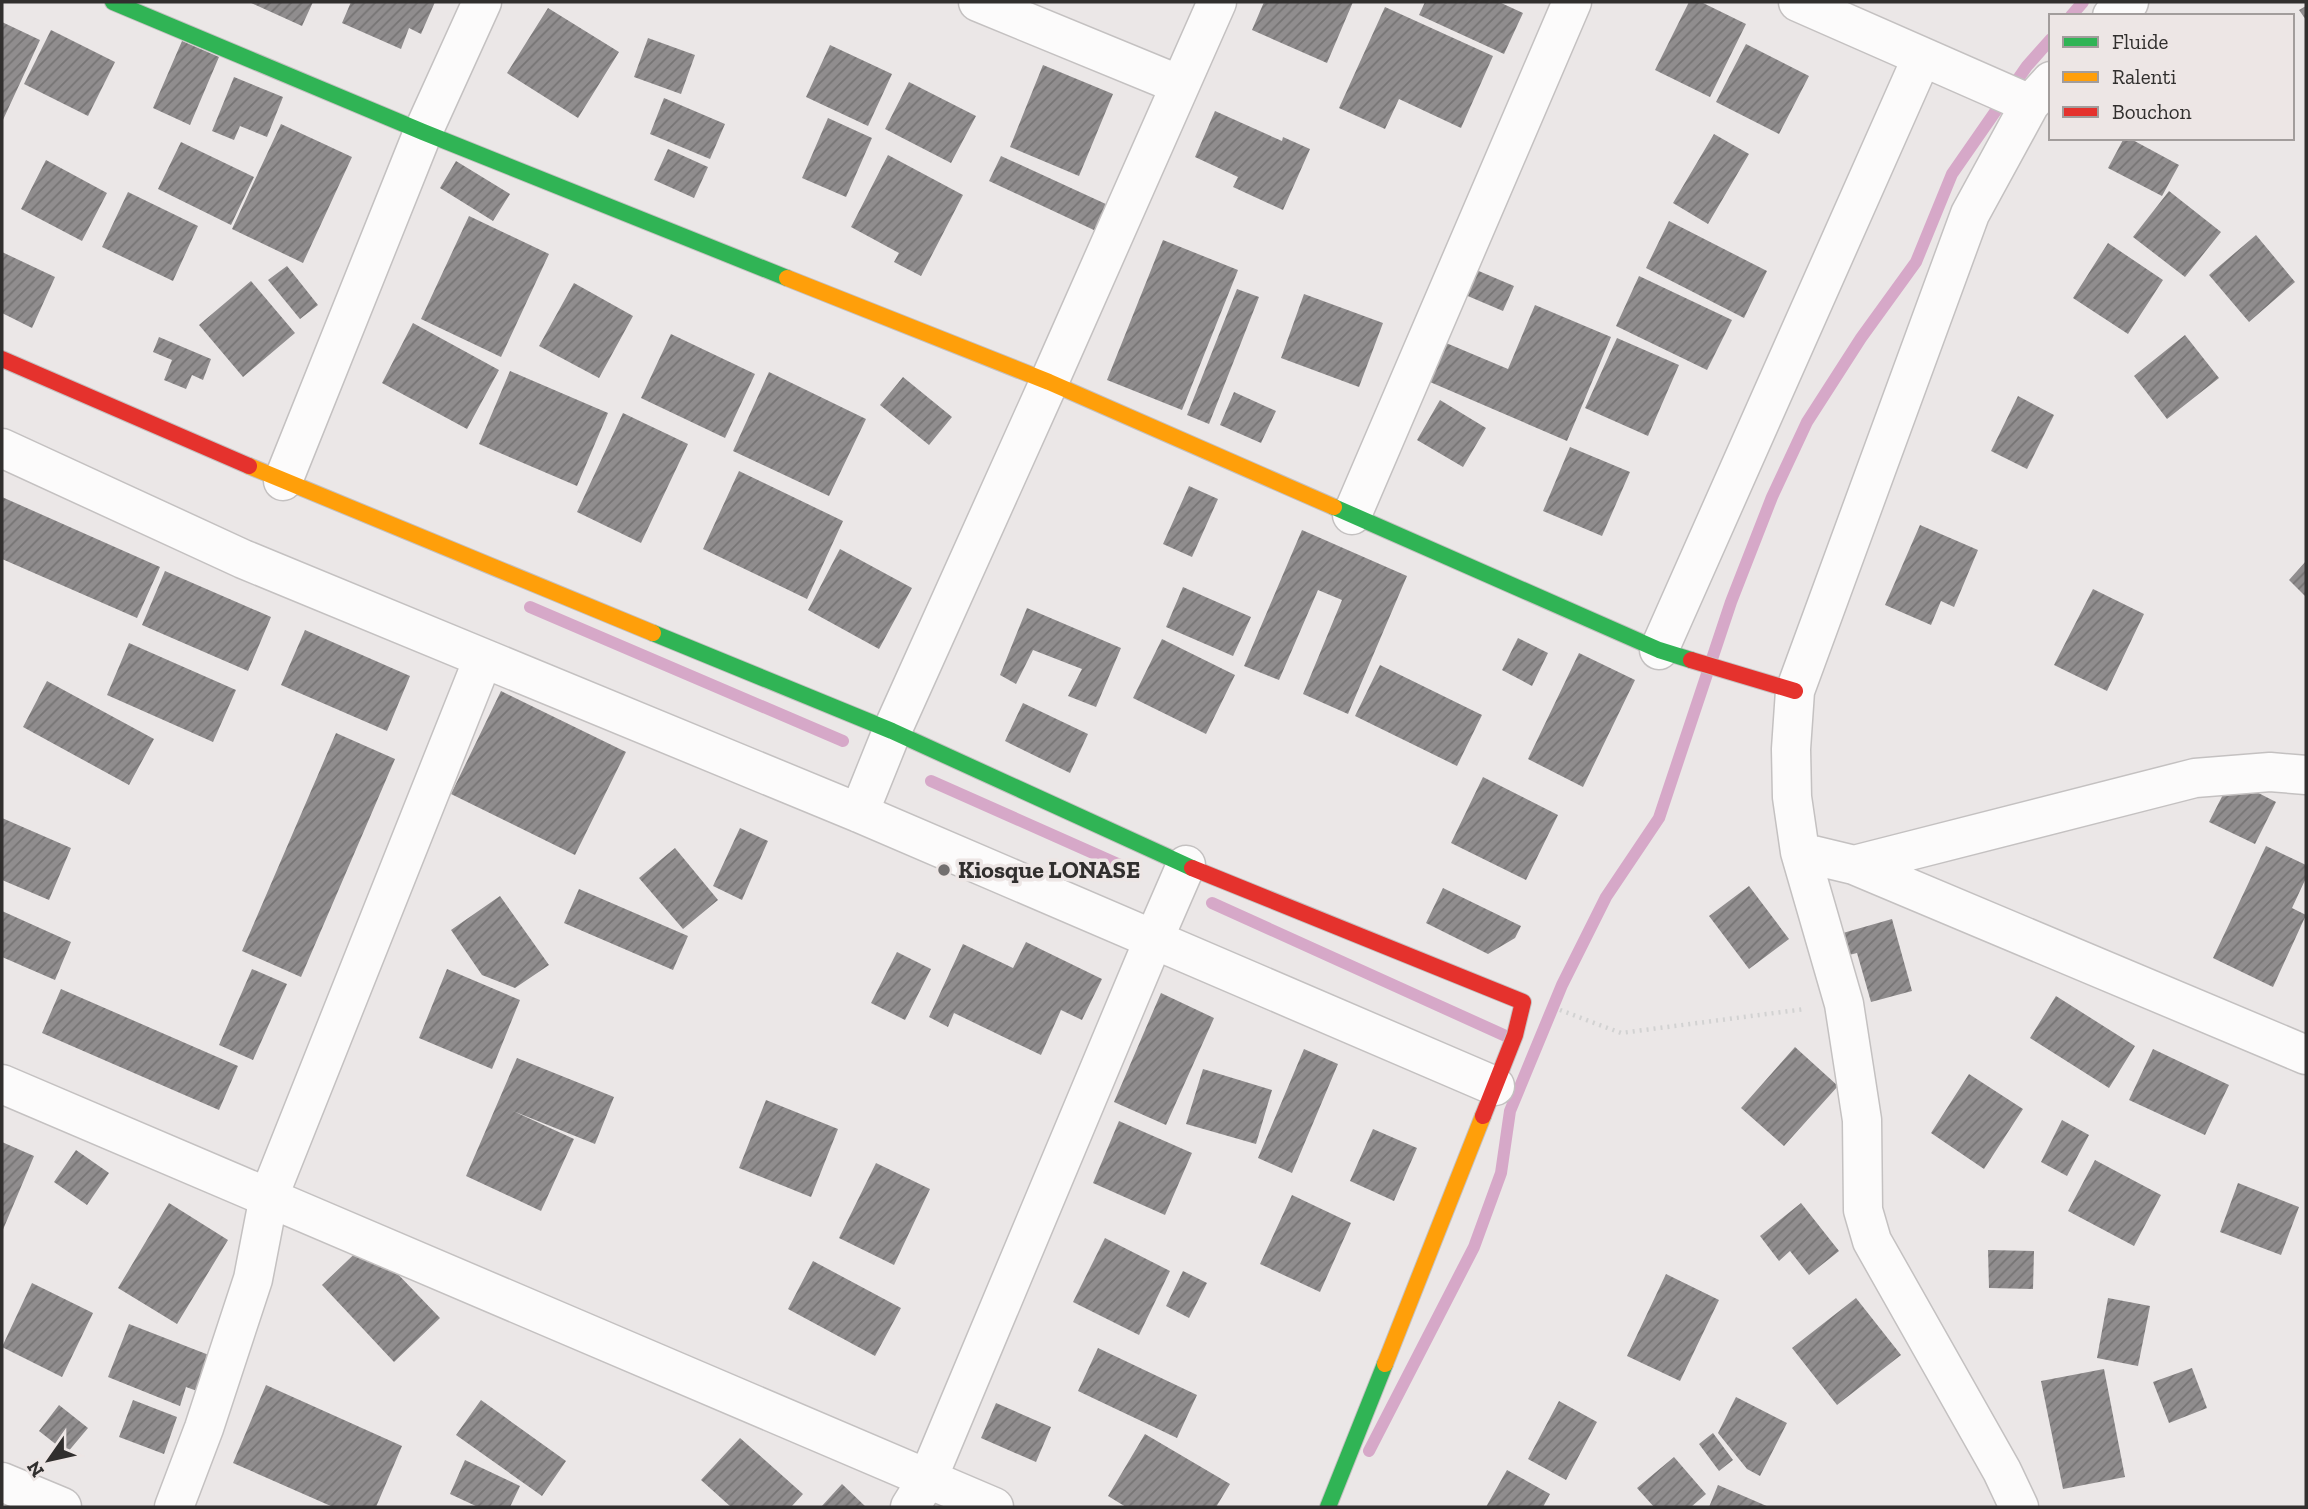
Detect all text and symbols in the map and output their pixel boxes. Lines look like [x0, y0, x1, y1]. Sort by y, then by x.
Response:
legend [2049, 14, 2294, 140]
text: Fluide [2112, 29, 2168, 54]
text: Ralenti [2112, 64, 2176, 89]
text: Bouchon [2112, 99, 2192, 124]
place label: Kiosque LONASE [958, 855, 1140, 884]
marker: Kiosque LONASE [936, 862, 952, 878]
north arrow [14, 1425, 84, 1495]
text: N [22, 1457, 49, 1482]

